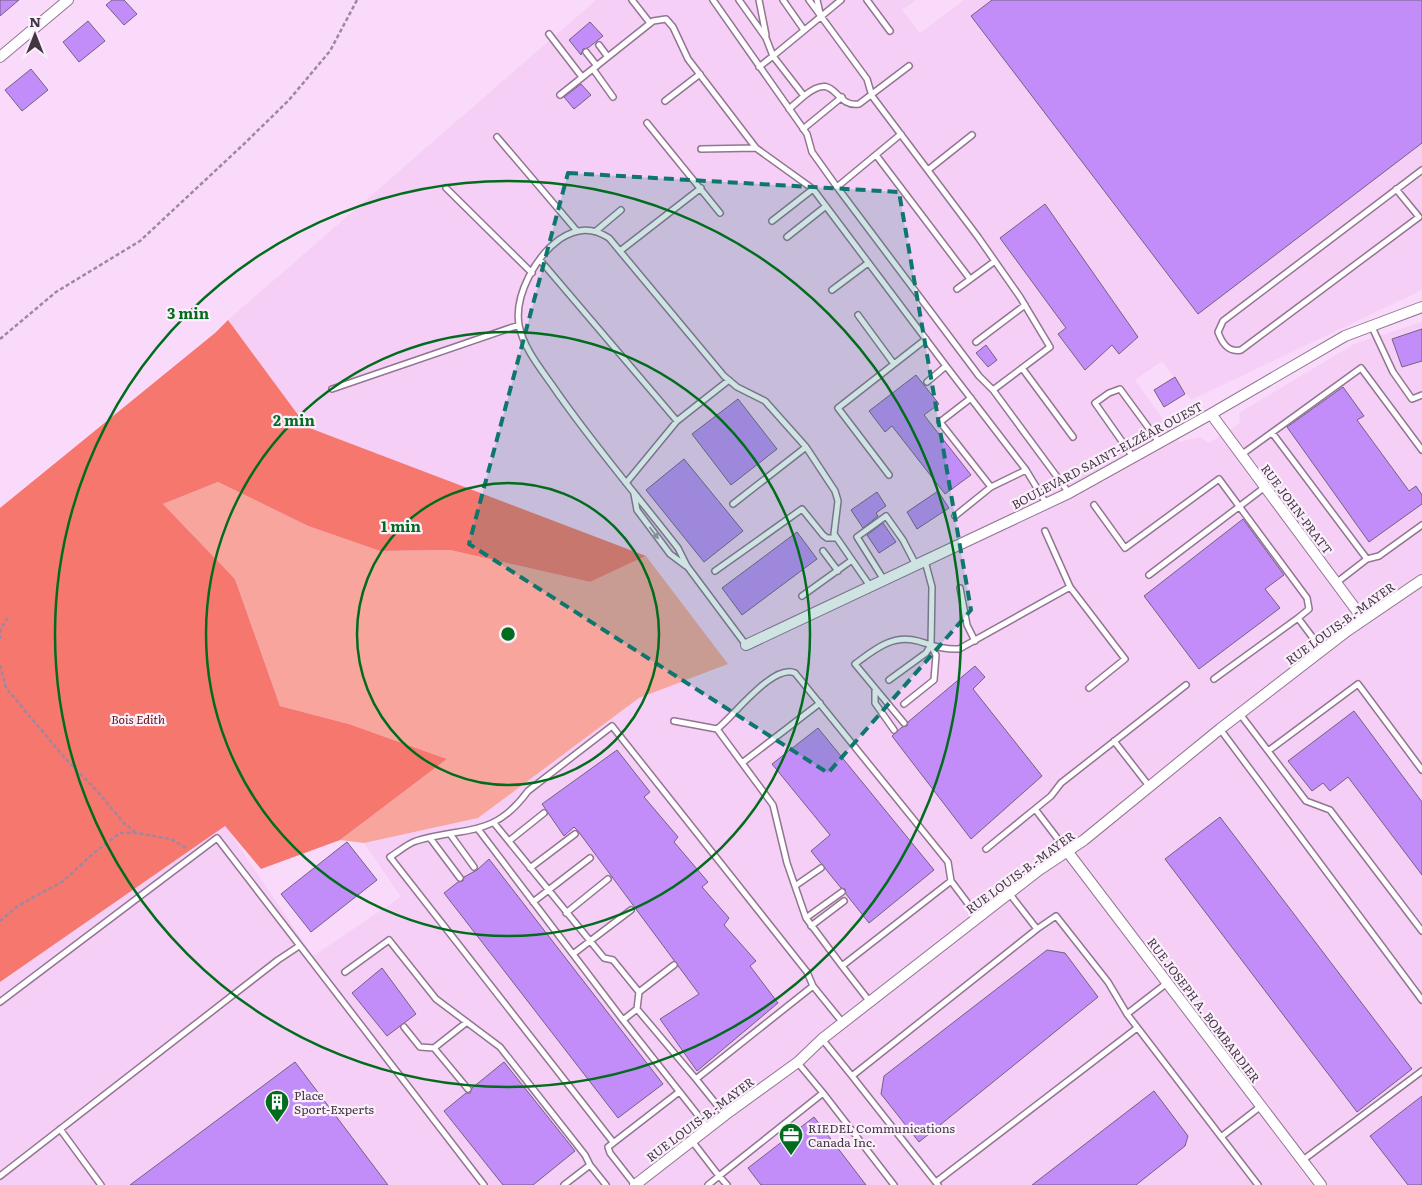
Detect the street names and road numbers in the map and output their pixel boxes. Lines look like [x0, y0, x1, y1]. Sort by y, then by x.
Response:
street label: BOULEVARD SAINT-ELZÉAR OUEST [1008, 397, 1206, 513]
street label: RUE JOHN-PRATT [1257, 460, 1337, 558]
street label: RUE LOUIS-B.-MAYER [1282, 577, 1399, 669]
street label: RUE LOUIS-B.-MAYER [962, 826, 1079, 918]
street label: RUE JOSEPH A. BOMBARDIER [1143, 934, 1265, 1087]
street label: RUE LOUIS-B.-MAYER [642, 1072, 758, 1166]

